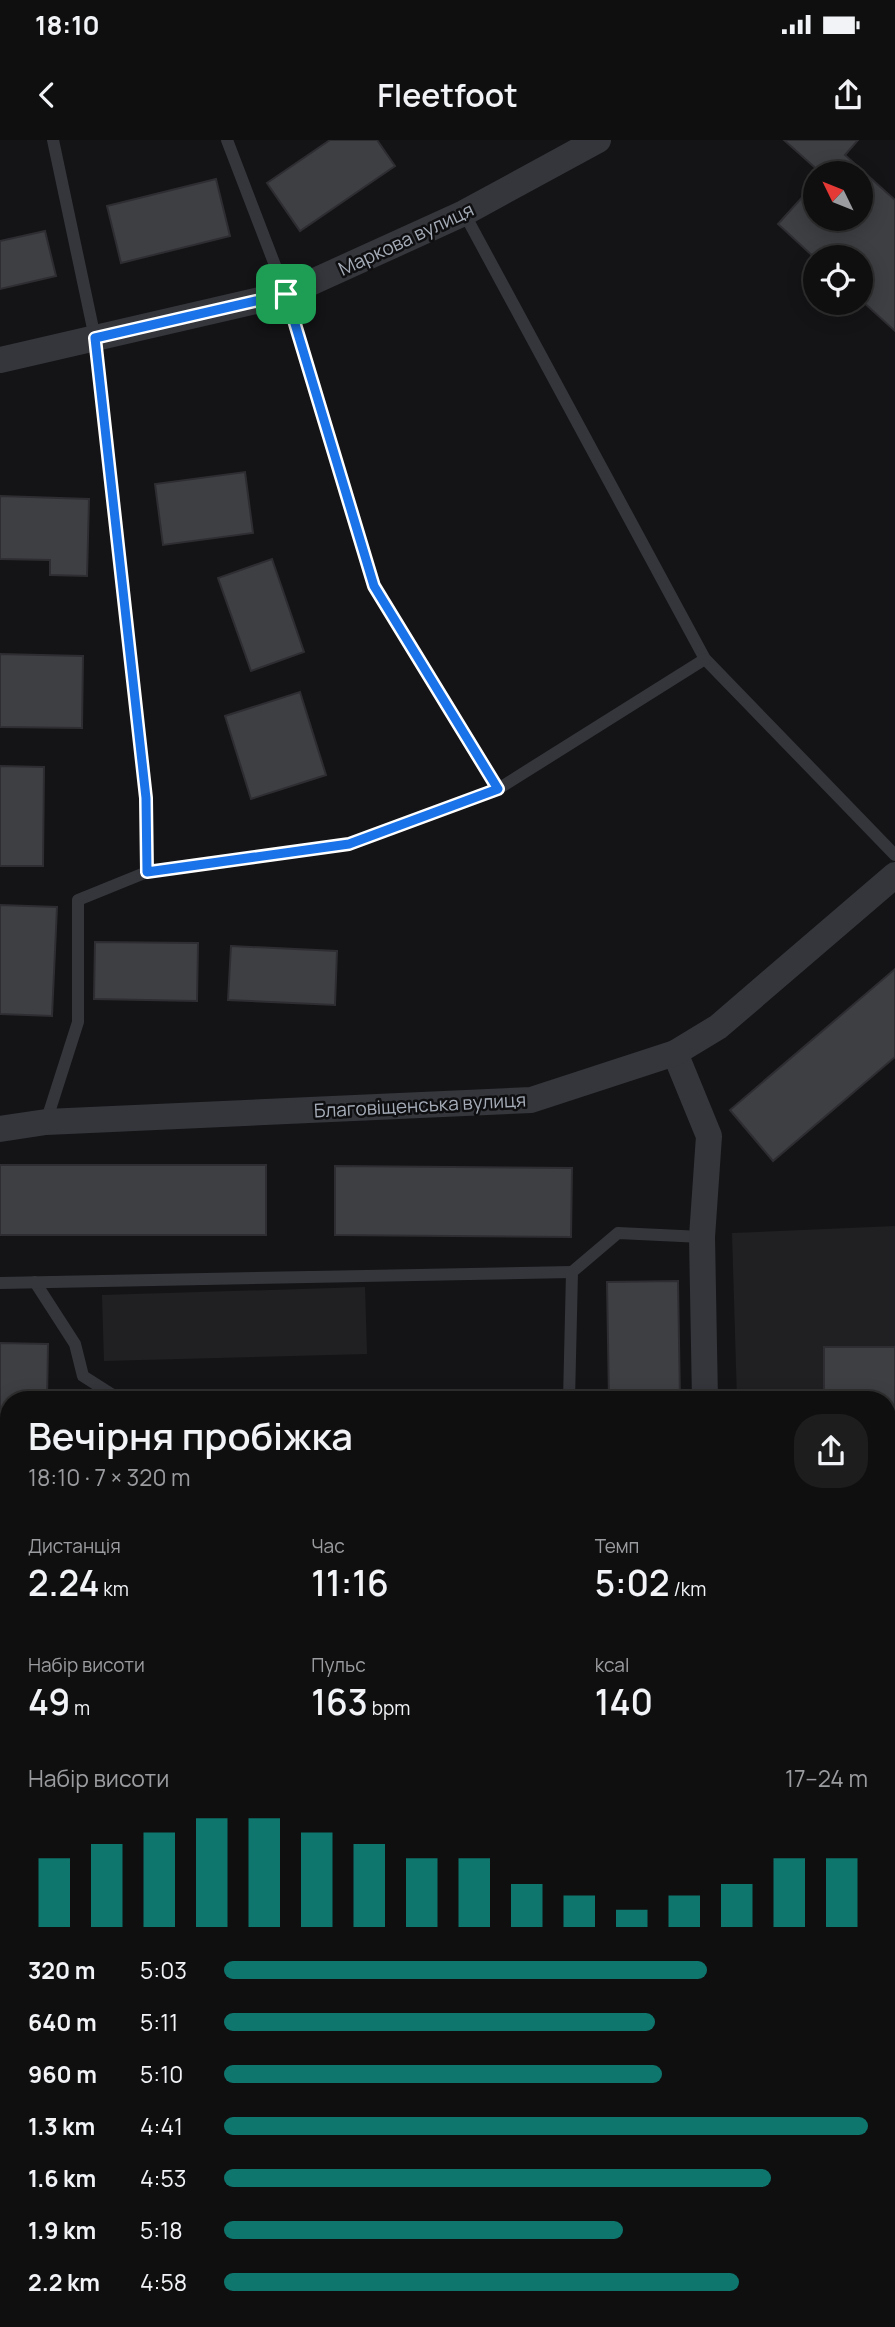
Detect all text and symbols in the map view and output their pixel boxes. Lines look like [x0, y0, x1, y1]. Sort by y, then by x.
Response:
text: 18:10 [35, 7, 100, 43]
text: Fleetfoot [377, 73, 518, 117]
icon: back [28, 76, 66, 114]
icon: share [829, 76, 867, 114]
north arrow [803, 161, 873, 231]
map controls [803, 161, 873, 315]
street label: Маркова вулиця [334, 196, 478, 282]
button: locate [803, 245, 873, 315]
pin [256, 264, 316, 324]
icon: arrive [267, 275, 305, 313]
street label: Благовіщенська вулиця [313, 1086, 527, 1124]
text: Вечірня пробіжка [28, 1409, 353, 1461]
button: share [794, 1414, 868, 1488]
text: 18:10 · 7 × 320 m [28, 1461, 191, 1493]
text: Дистанція [28, 1533, 121, 1559]
text: Час [311, 1533, 345, 1559]
text: Темп [595, 1533, 639, 1559]
text: 2.24 [28, 1559, 100, 1607]
text: 11:16 [311, 1559, 389, 1607]
text: 5:02 [595, 1559, 670, 1607]
text: km [100, 1576, 129, 1602]
text: /km [670, 1576, 706, 1602]
text: Набір висоти [28, 1652, 145, 1678]
text: Пульс [311, 1652, 366, 1678]
text: kcal [595, 1652, 629, 1678]
text: 49 [28, 1678, 70, 1726]
text: 163 [311, 1678, 368, 1726]
text: 140 [595, 1678, 653, 1726]
text: m [70, 1695, 90, 1721]
text: bpm [368, 1695, 410, 1721]
text: Набір висоти [28, 1762, 169, 1794]
text: 17–24 m [785, 1762, 868, 1794]
text: 320 m [28, 1954, 95, 1986]
text: 5:03 [140, 1954, 187, 1986]
text: 640 m [28, 2006, 97, 2038]
text: 5:11 [140, 2006, 178, 2038]
text: 960 m [28, 2058, 97, 2090]
text: 5:10 [140, 2058, 183, 2090]
text: 1.3 km [28, 2110, 95, 2142]
text: 4:41 [140, 2110, 183, 2142]
text: 1.6 km [28, 2162, 96, 2194]
text: 4:53 [140, 2162, 186, 2194]
text: 1.9 km [28, 2214, 96, 2246]
text: 5:18 [140, 2214, 182, 2246]
text: 2.2 km [28, 2266, 100, 2298]
text: 4:58 [140, 2266, 187, 2298]

